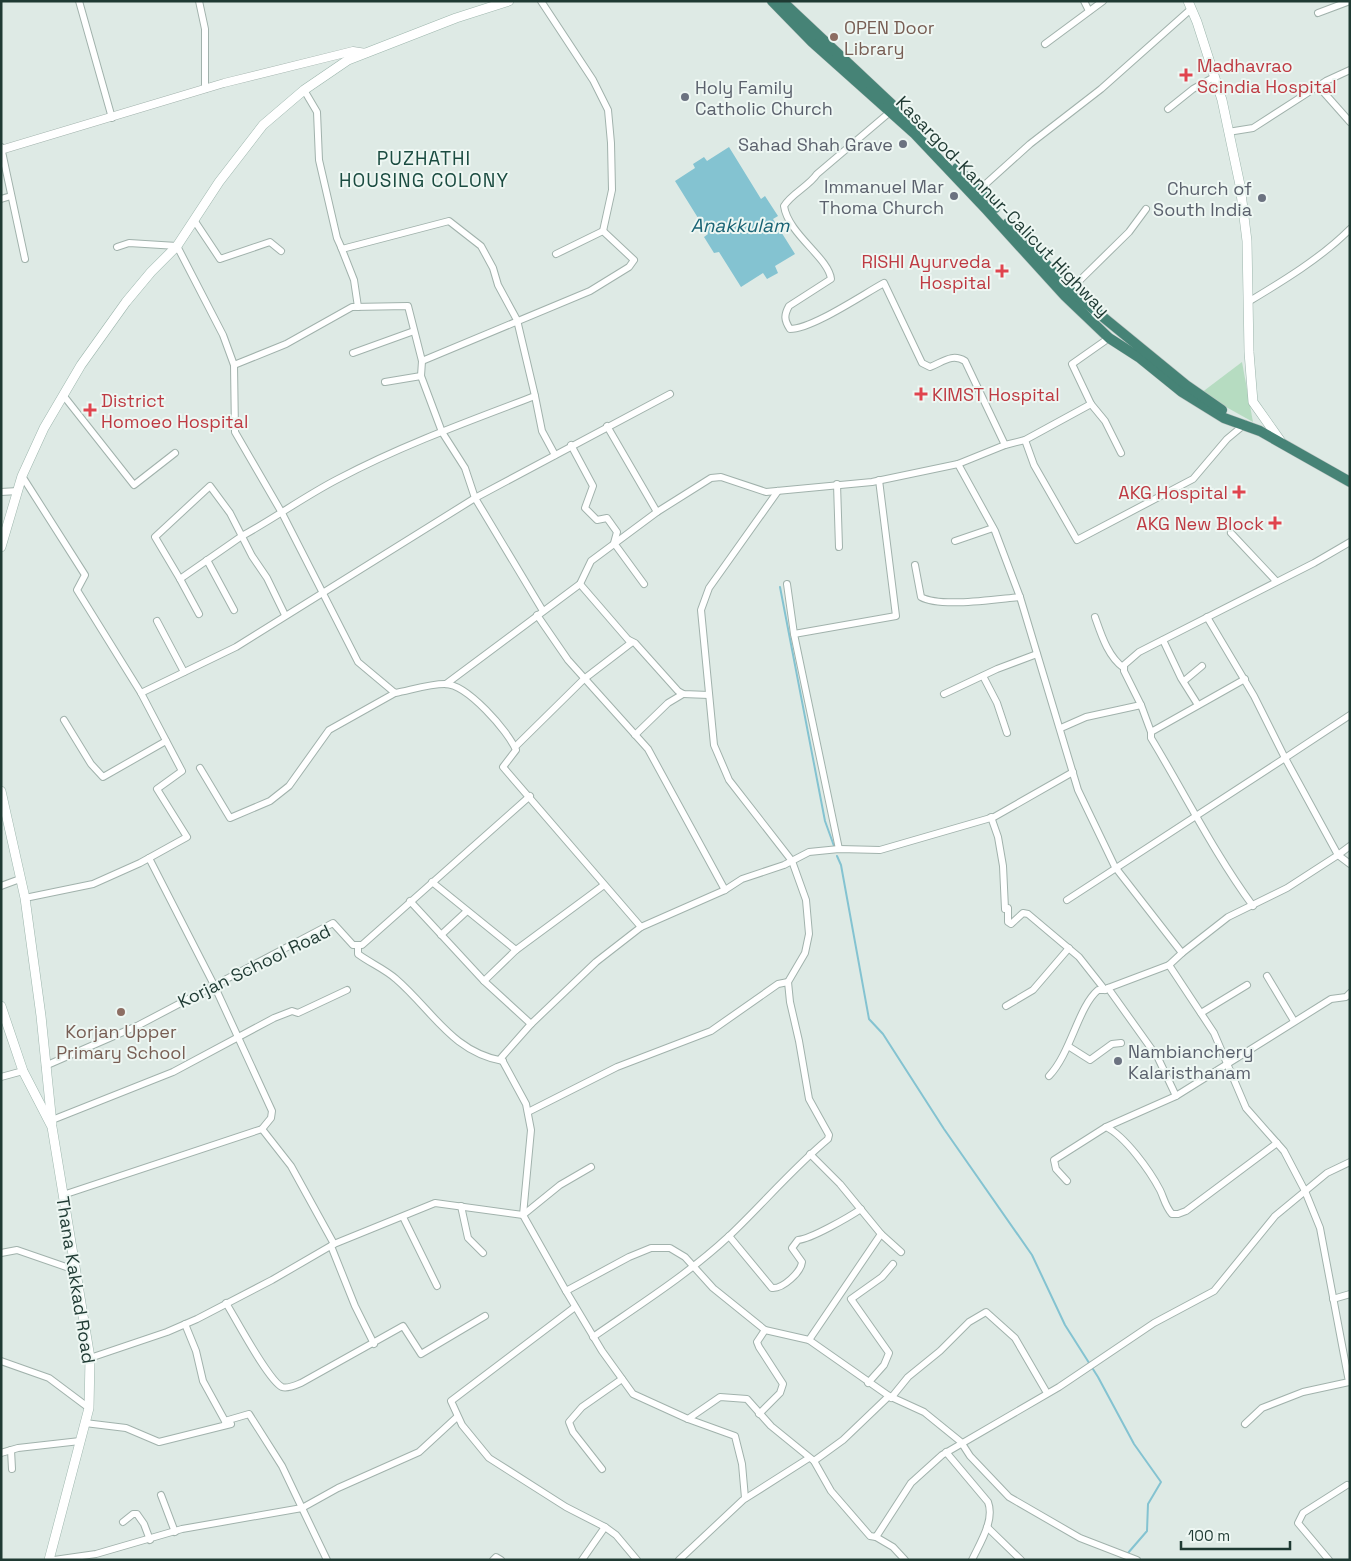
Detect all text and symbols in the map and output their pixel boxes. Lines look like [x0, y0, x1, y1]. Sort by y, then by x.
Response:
place label: OPEN Door Library [844, 16, 935, 60]
marker: OPEN Door Library [828, 31, 840, 43]
place label: Madhavrao Scindia Hospital [1197, 54, 1337, 98]
marker: Madhavrao Scindia Hospital [1179, 68, 1193, 82]
place label: Holy Family Catholic Church [695, 76, 833, 120]
marker: Holy Family Catholic Church [679, 91, 691, 103]
street label: Kasargod-Kannur-Calicut Highway [891, 91, 1115, 321]
place label: Sahad Shah Grave [738, 133, 893, 156]
marker: Sahad Shah Grave [897, 138, 909, 150]
district label: PUZHATHI HOUSING COLONY [339, 146, 509, 193]
place label: Immanuel Mar Thoma Church [819, 175, 944, 219]
place label: Church of South India [1153, 177, 1252, 221]
marker: Immanuel Mar Thoma Church [948, 190, 960, 202]
marker: Church of South India [1256, 192, 1268, 204]
water label: Anakkulam [691, 213, 790, 238]
place label: RISHI Ayurveda Hospital [862, 250, 991, 294]
marker: RISHI Ayurveda Hospital [995, 264, 1009, 278]
place label: KIMST Hospital [932, 383, 1060, 406]
marker: KIMST Hospital [914, 387, 928, 401]
place label: District Homoeo Hospital [101, 389, 248, 433]
marker: District Homoeo Hospital [83, 403, 97, 417]
place label: AKG Hospital [1118, 481, 1228, 504]
marker: AKG Hospital [1232, 485, 1246, 499]
place label: AKG New Block [1136, 512, 1264, 535]
marker: AKG New Block [1268, 516, 1282, 530]
street label: Korjan School Road [174, 919, 334, 1013]
marker: Korjan Upper Primary School [115, 1006, 127, 1018]
place label: Korjan Upper Primary School [56, 1020, 186, 1064]
place label: Nambianchery Kalaristhanam [1128, 1040, 1253, 1084]
marker: Nambianchery Kalaristhanam [1112, 1055, 1124, 1067]
street label: Thana Kakkad Road [51, 1195, 101, 1365]
scale bar [1181, 1518, 1290, 1550]
text: 100 m [1188, 1526, 1230, 1545]

